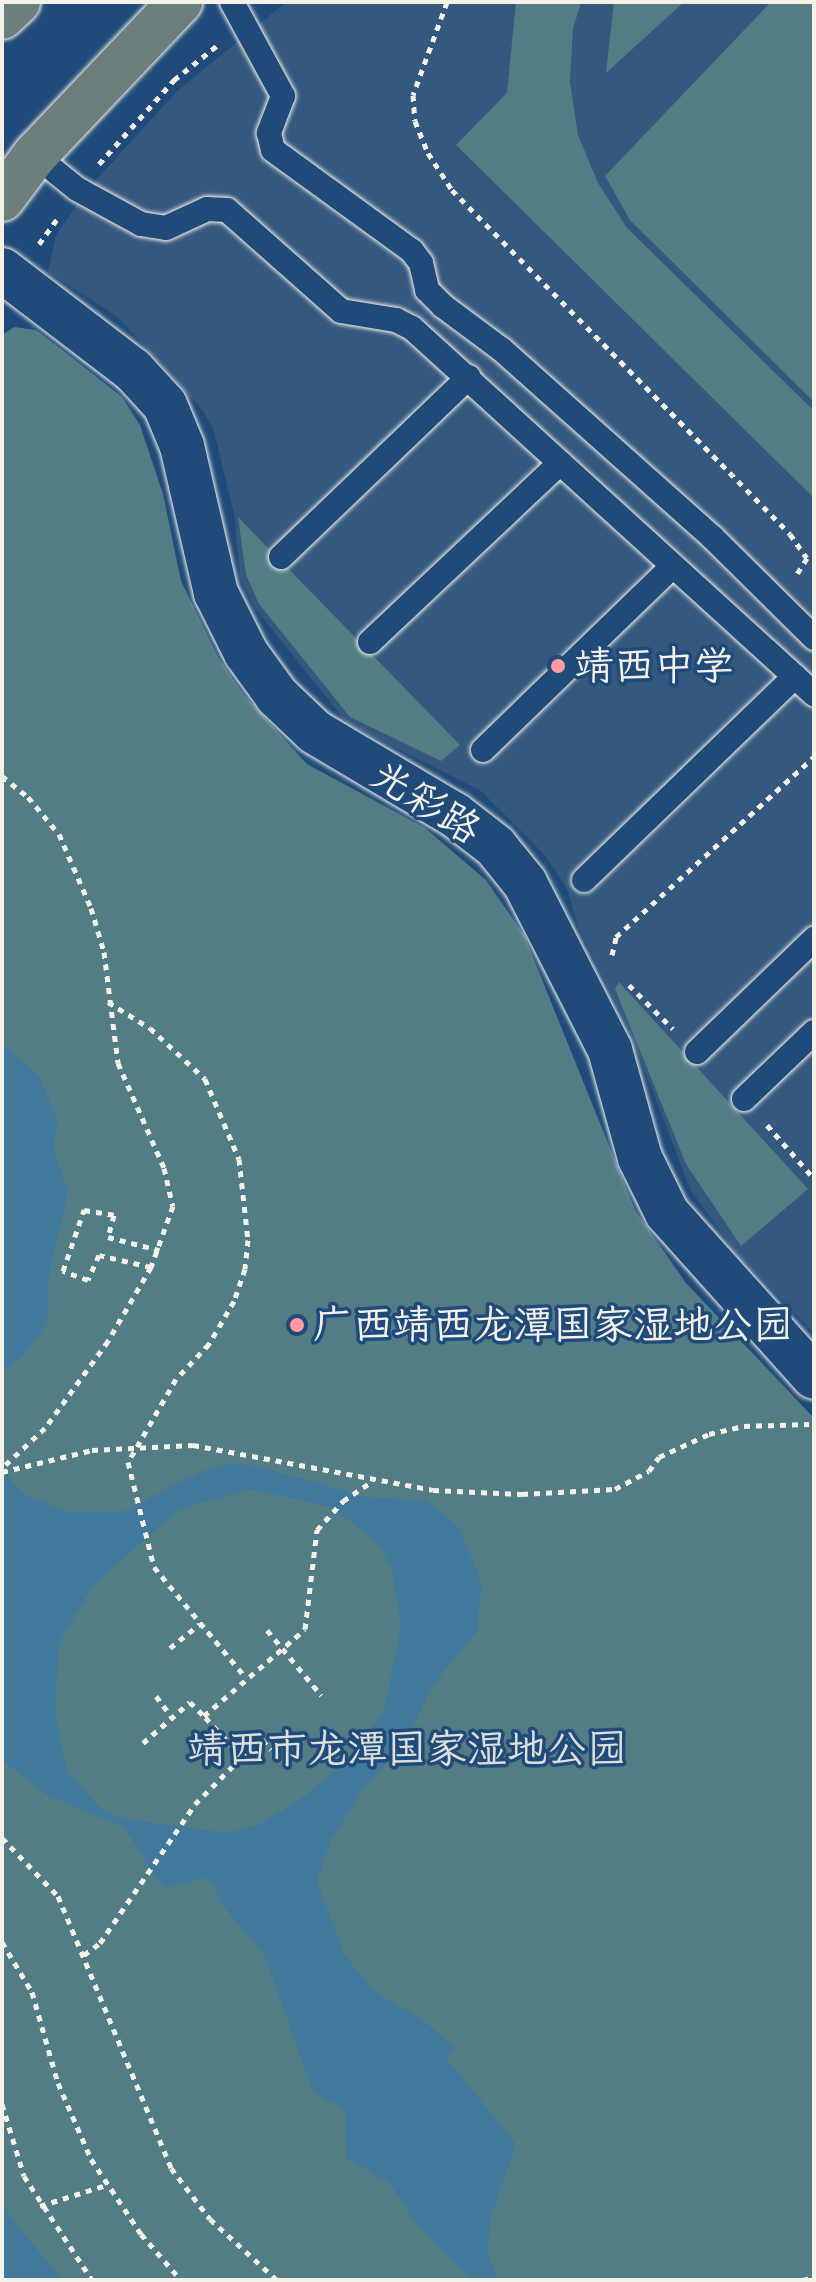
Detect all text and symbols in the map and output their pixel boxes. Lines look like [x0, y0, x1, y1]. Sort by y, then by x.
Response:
place label: 靖西中学 [574, 642, 734, 690]
marker: 靖西中学 [549, 657, 567, 675]
street label: 光彩路 [362, 750, 490, 854]
place label: 广西靖西龙潭国家湿地公园 [313, 1301, 793, 1349]
marker: 广西靖西龙潭国家湿地公园 [288, 1316, 306, 1334]
park label: 靖西市龙潭国家湿地公园 [187, 1725, 627, 1773]

